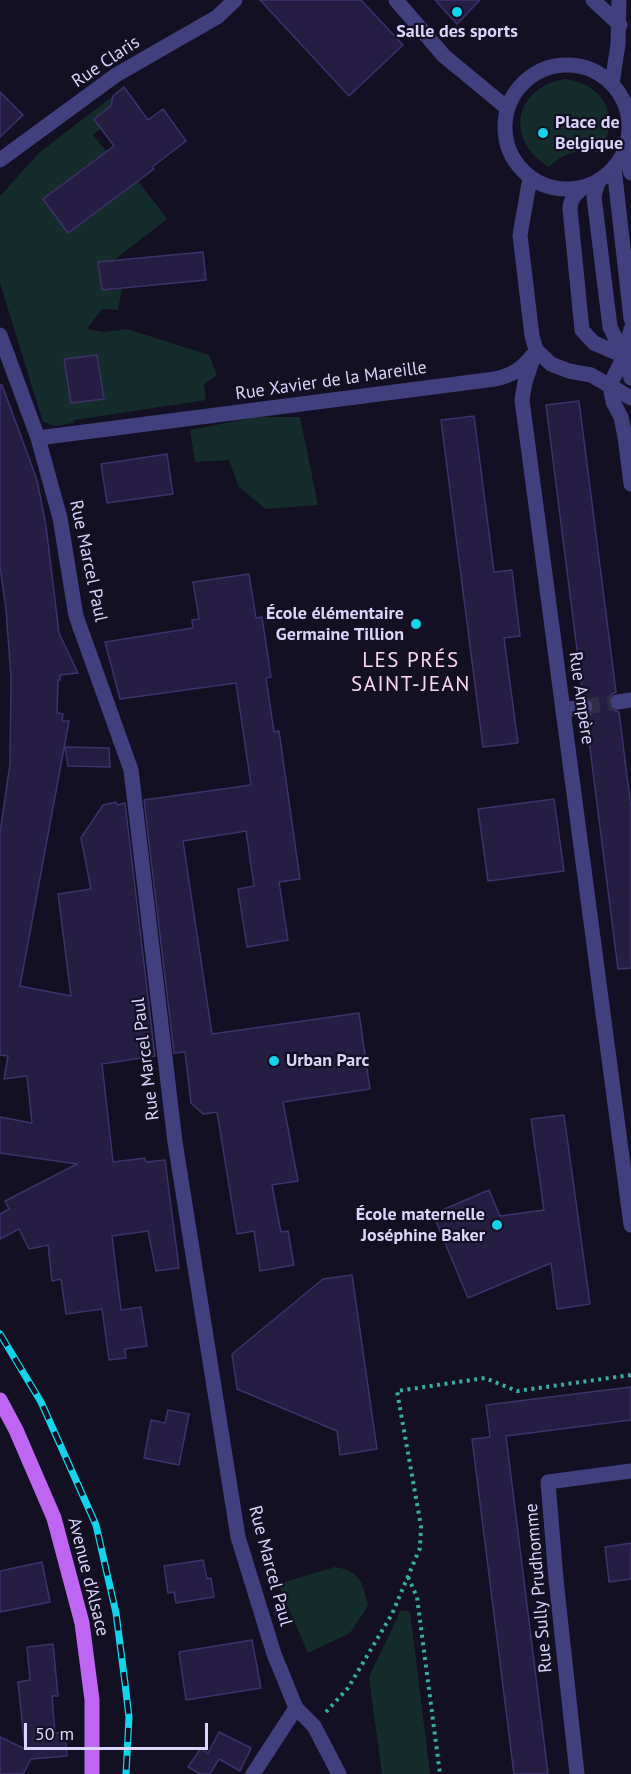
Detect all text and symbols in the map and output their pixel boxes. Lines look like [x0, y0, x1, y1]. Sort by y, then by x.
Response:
marker: Salle des sports [450, 5, 464, 19]
place label: Salle des sports [396, 21, 518, 43]
street label: Rue Claris [68, 31, 144, 93]
place label: Place de Belgique [555, 112, 623, 154]
marker: Place de Belgique [536, 126, 550, 140]
street label: Rue Xavier de la Mareille [234, 357, 428, 405]
street label: Rue Marcel Paul [65, 498, 111, 624]
place label: École élémentaire Germaine Tillion [266, 603, 404, 646]
marker: École élémentaire Germaine Tillion [409, 617, 423, 631]
district label: LES PRÉS SAINT-JEAN [351, 648, 471, 698]
street label: Rue Ampère [564, 650, 598, 746]
street label: Rue Marcel Paul [128, 996, 164, 1122]
place label: Urban Parc [286, 1050, 369, 1072]
marker: Urban Parc [267, 1054, 281, 1068]
place label: École maternelle Joséphine Baker [356, 1204, 485, 1246]
marker: École maternelle Joséphine Baker [490, 1218, 504, 1232]
street label: Rue Sully Prudhomme [521, 1502, 557, 1674]
street label: Rue Marcel Paul [244, 1503, 296, 1629]
street label: Avenue d'Alsace [63, 1515, 113, 1639]
scale bar [27, 1711, 212, 1749]
text: 50 m [35, 1722, 74, 1745]

